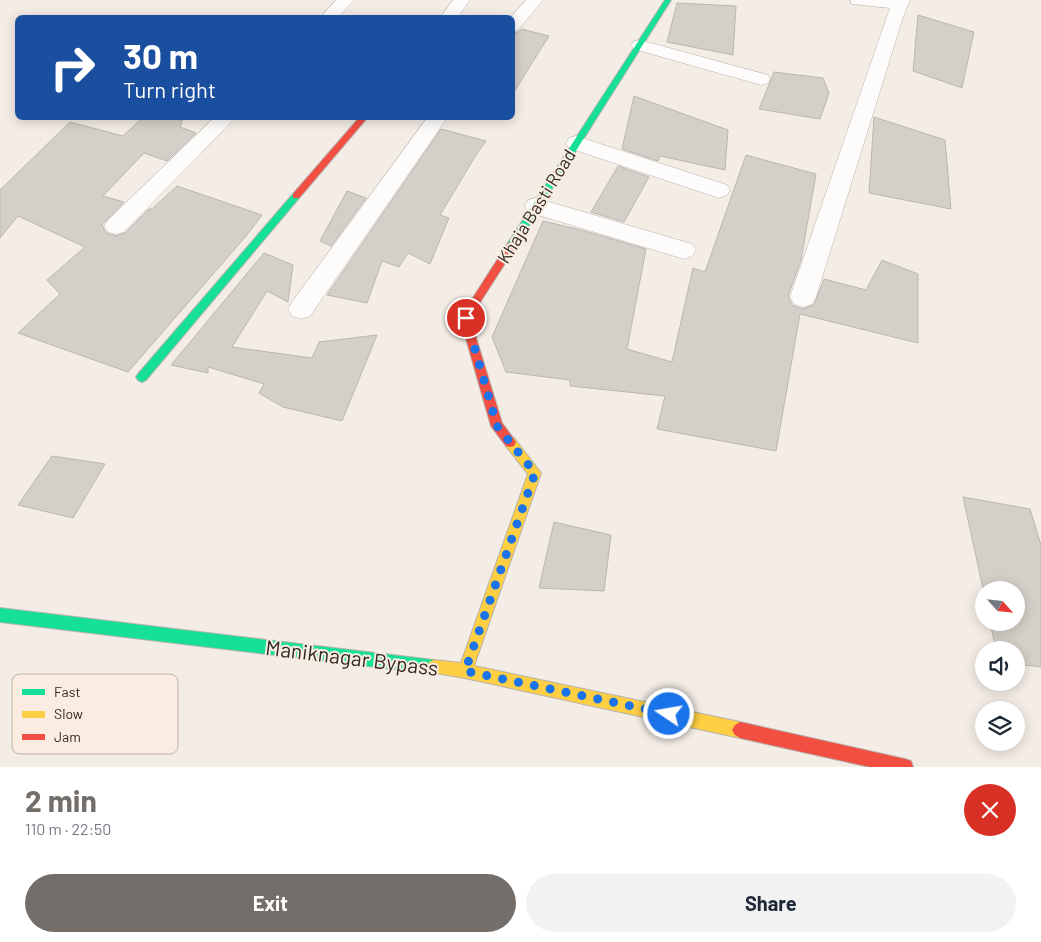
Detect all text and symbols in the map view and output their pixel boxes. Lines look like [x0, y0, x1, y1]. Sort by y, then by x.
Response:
text: 30 m [123, 34, 198, 76]
icon: right [40, 35, 105, 100]
text: Turn right [123, 76, 216, 102]
street label: Khaja Basti Road [492, 145, 580, 267]
pin [445, 297, 487, 339]
icon: arrive [452, 304, 480, 332]
north arrow [975, 581, 1025, 631]
map controls [975, 581, 1025, 751]
street label: Maniknagar Bypass [264, 634, 440, 680]
button: sound [975, 641, 1025, 691]
legend [12, 674, 178, 754]
text: Fast [54, 683, 80, 700]
position arrow [642, 687, 694, 739]
button: layers [975, 701, 1025, 751]
text: Slow [54, 705, 83, 722]
text: Jam [54, 728, 81, 745]
text: 2 min [25, 782, 97, 818]
button: close [964, 784, 1016, 836]
text: 110 m · 22:50 [25, 819, 111, 838]
button: Exit [25, 874, 516, 932]
button: Share [526, 874, 1016, 932]

